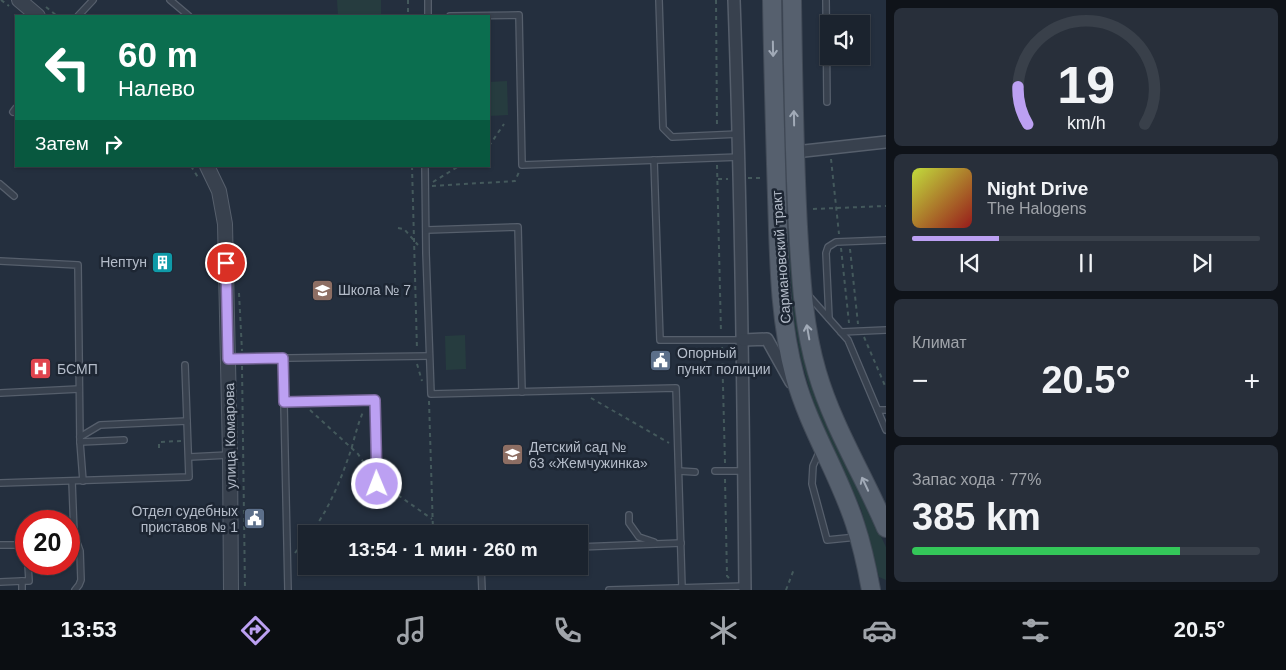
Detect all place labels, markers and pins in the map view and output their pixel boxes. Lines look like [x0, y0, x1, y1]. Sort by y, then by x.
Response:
pin [205, 242, 247, 284]
building icon: Нептун [151, 250, 175, 274]
place label: Нептун [100, 254, 147, 270]
school or university icon: Школа № 7 [310, 278, 334, 302]
place label: Школа № 7 [338, 282, 411, 298]
place label: Опорный пункт полиции [677, 345, 771, 377]
public building icon: Опорный пункт полиции [649, 349, 673, 373]
hospital icon: БСМП [29, 357, 53, 381]
place label: БСМП [57, 361, 98, 377]
place label: Детский сад № 63 «Жемчужинка» [529, 439, 648, 471]
school or university icon: Детский сад № 63 «Жемчужинка» [501, 443, 525, 467]
place label: Отдел судебных приставов № 1 [131, 503, 238, 535]
public building icon: Отдел судебных приставов № 1 [242, 507, 266, 531]

